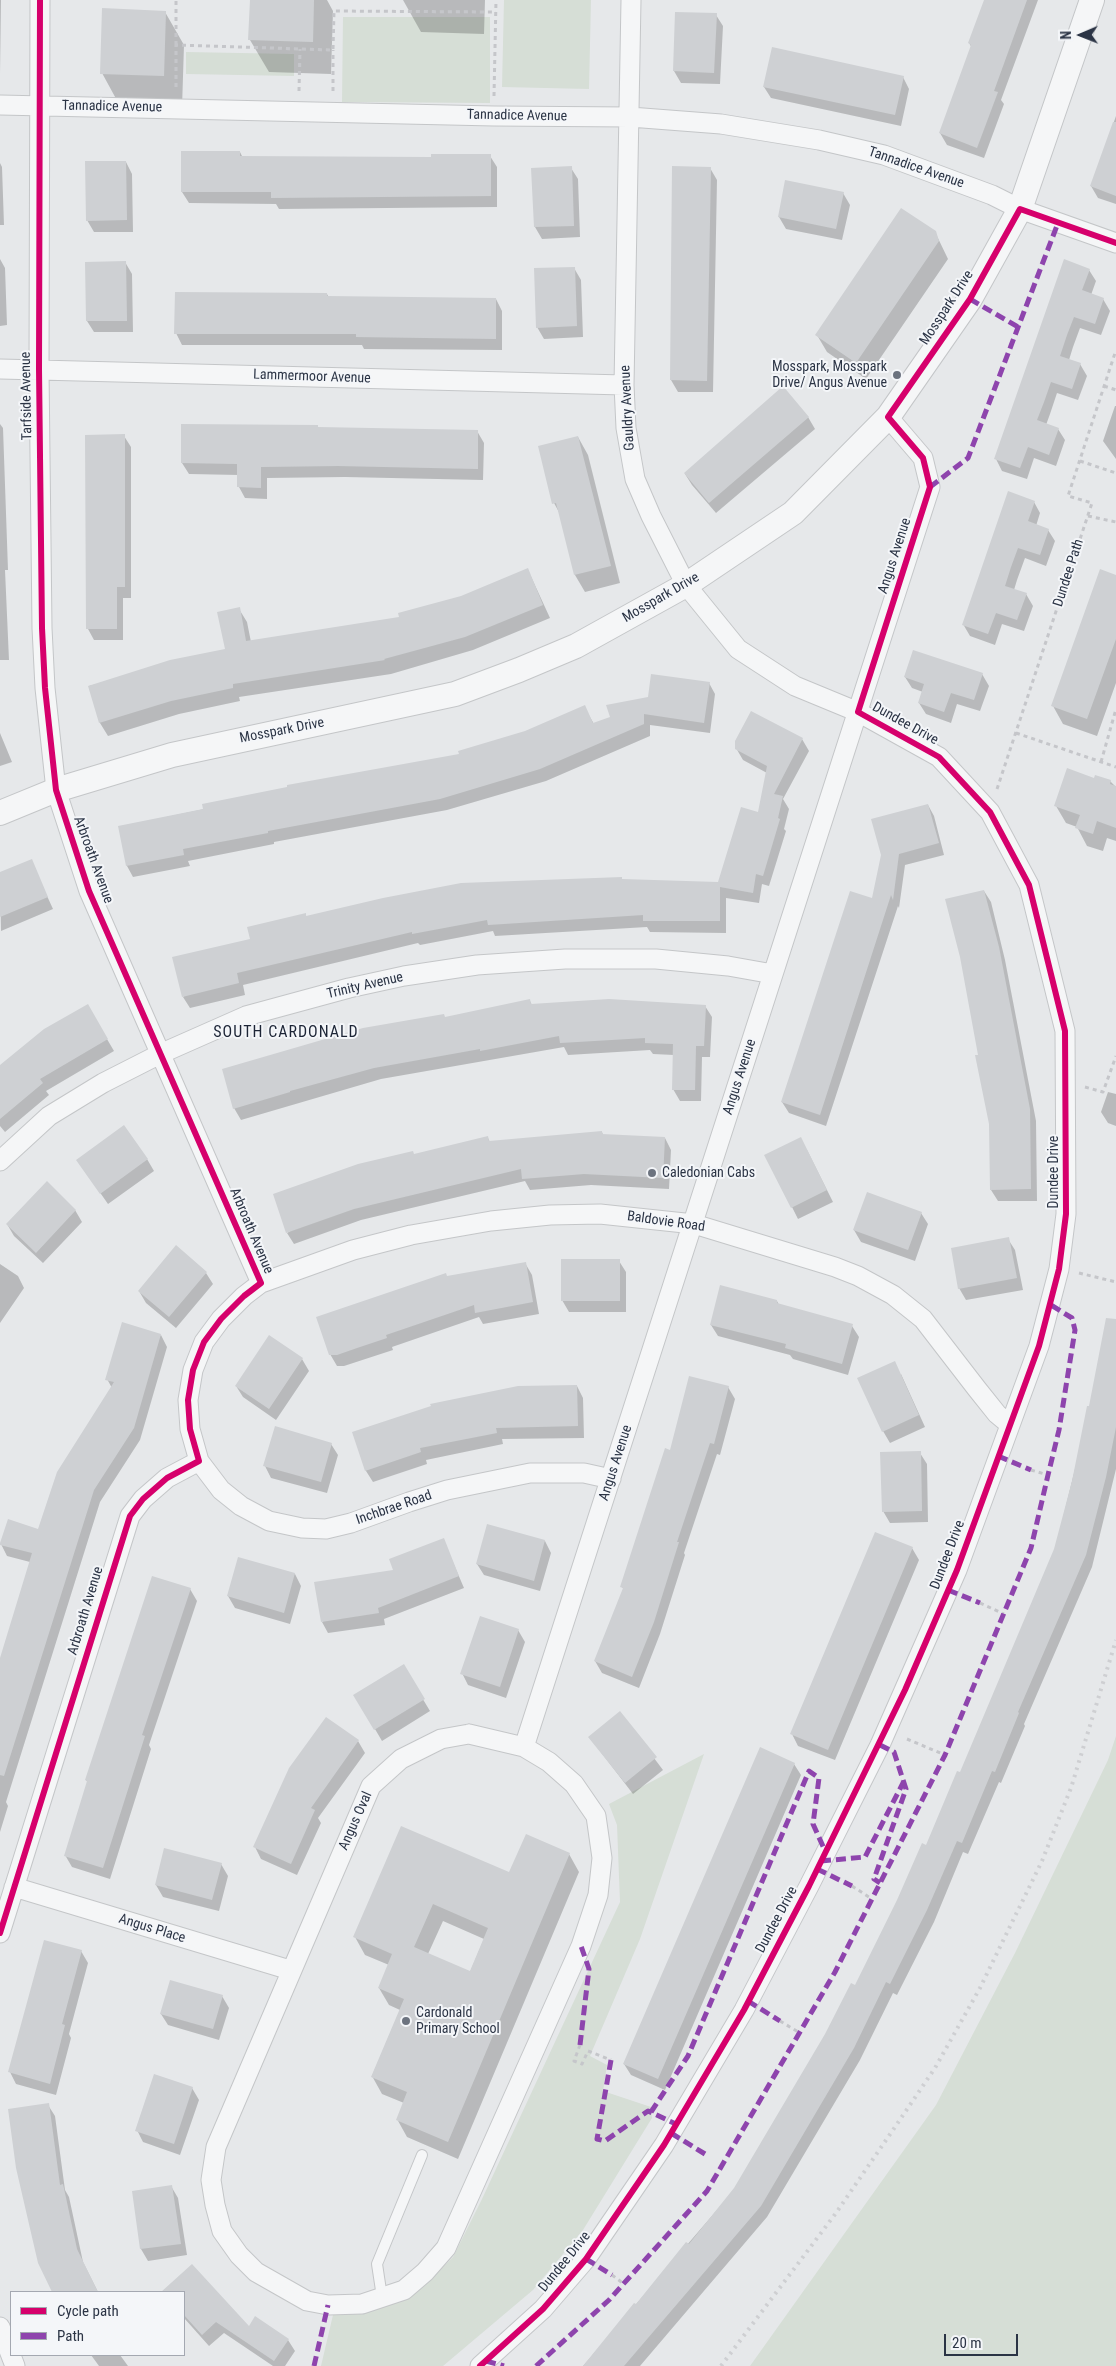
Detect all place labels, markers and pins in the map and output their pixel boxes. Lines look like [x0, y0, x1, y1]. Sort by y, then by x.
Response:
place label: Mosspark, Mosspark Drive/ Angus Avenue [772, 359, 887, 392]
marker: Mosspark, Mosspark Drive/ Angus Avenue [891, 369, 903, 381]
place label: Caledonian Cabs [662, 1165, 755, 1181]
marker: Caledonian Cabs [646, 1167, 658, 1179]
place label: Cardonald Primary School [416, 2005, 500, 2038]
marker: Cardonald Primary School [400, 2015, 412, 2027]

